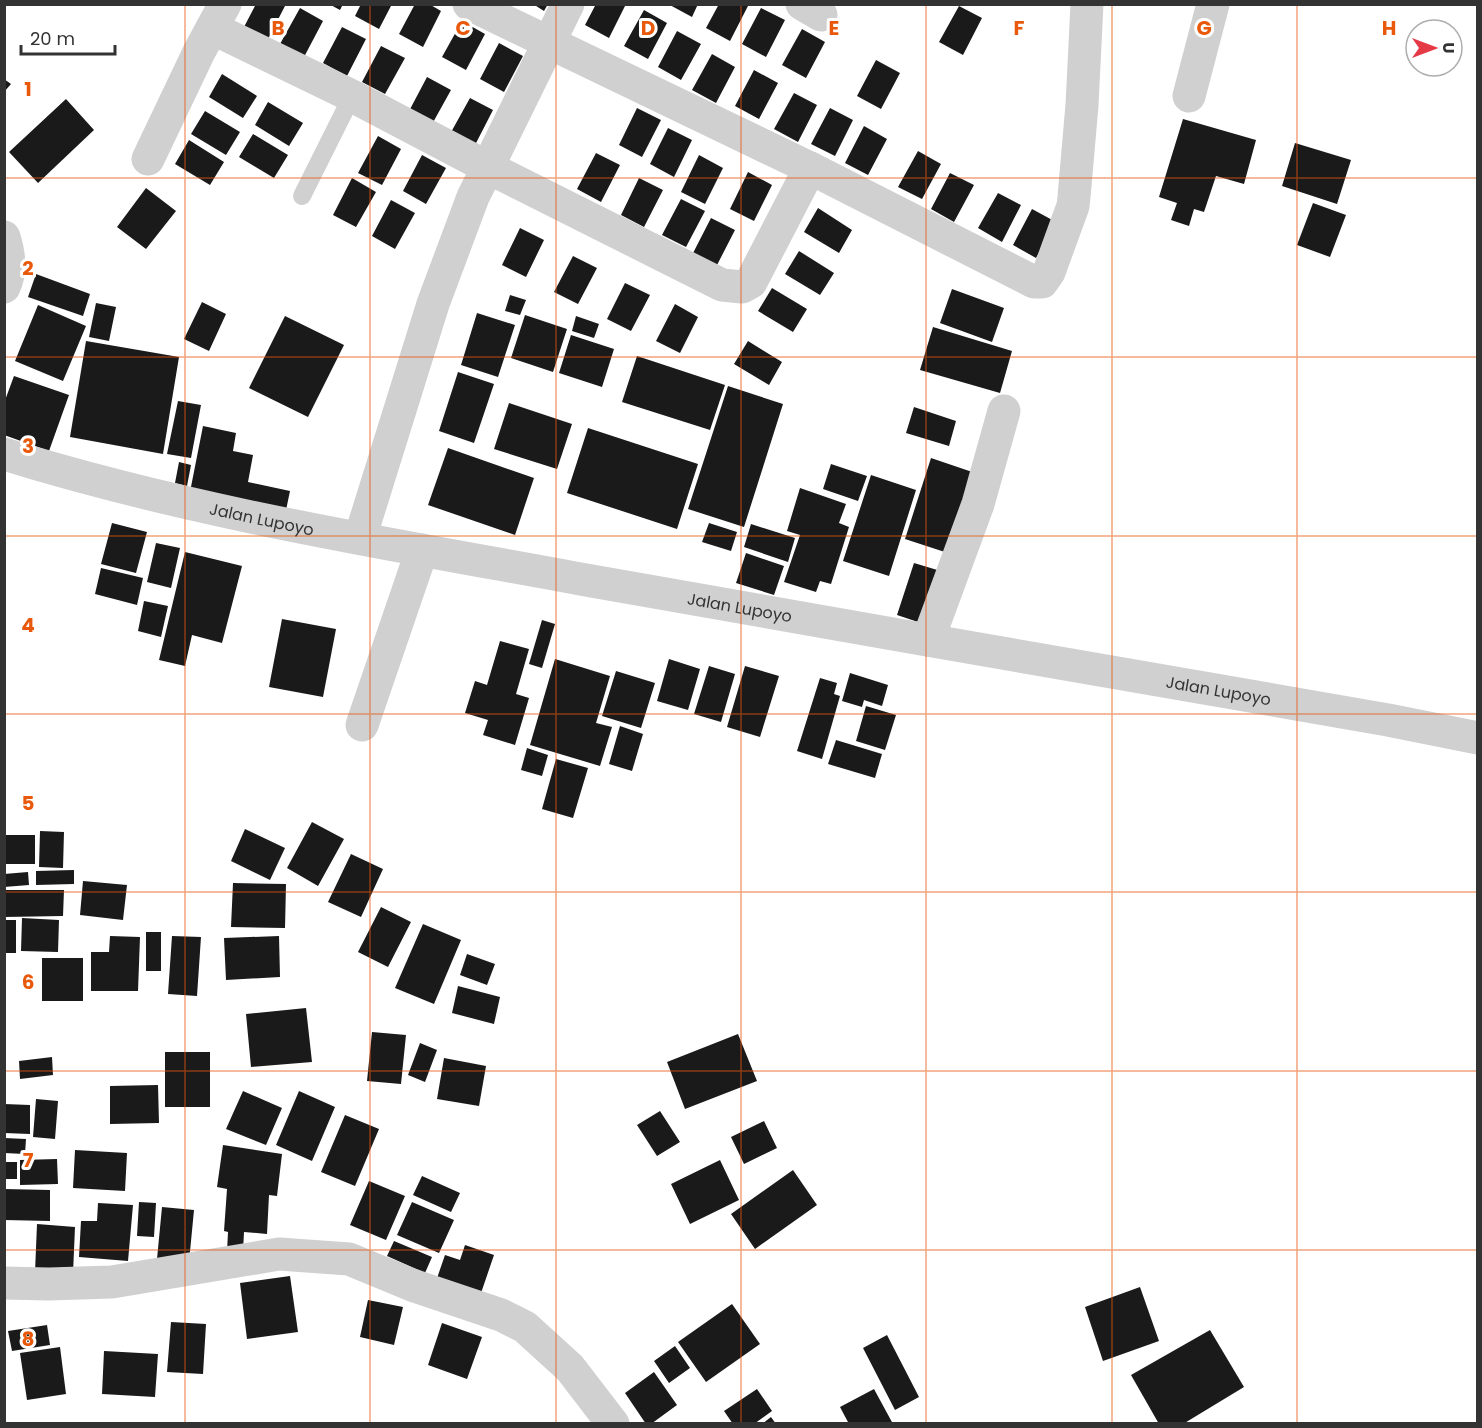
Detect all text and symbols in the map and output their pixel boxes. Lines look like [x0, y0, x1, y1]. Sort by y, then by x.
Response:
text: B [271, 14, 285, 42]
text: C [455, 14, 471, 42]
text: D [641, 14, 655, 42]
text: E [829, 14, 839, 42]
text: F [1014, 14, 1025, 42]
text: G [1196, 14, 1212, 42]
text: H [1382, 14, 1396, 42]
scale bar [21, 18, 116, 56]
north arrow [1404, 18, 1464, 78]
text: 20 m [30, 26, 75, 51]
text: U [1437, 42, 1460, 54]
text: 1 [24, 75, 32, 103]
text: 2 [22, 254, 34, 282]
text: 3 [22, 432, 34, 460]
street label: Jalan Lupoyo [207, 497, 316, 542]
street label: Jalan Lupoyo [685, 587, 794, 628]
text: 4 [21, 611, 35, 639]
street label: Jalan Lupoyo [1164, 671, 1273, 711]
text: 5 [22, 789, 35, 817]
text: 6 [22, 968, 34, 996]
text: 7 [23, 1146, 34, 1174]
text: 8 [22, 1325, 34, 1353]

